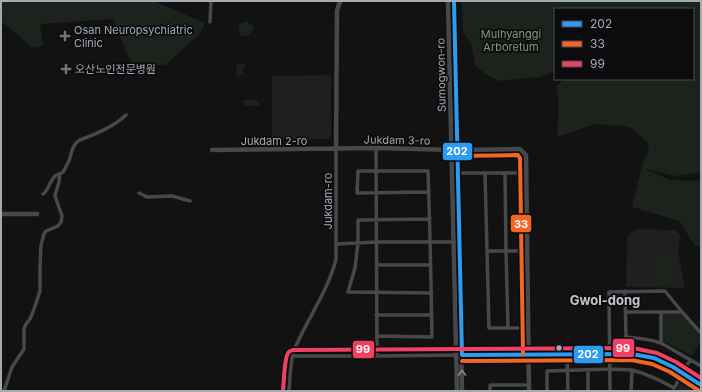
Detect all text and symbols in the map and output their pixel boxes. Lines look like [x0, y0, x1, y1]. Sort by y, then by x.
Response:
legend [554, 8, 694, 80]
text: 202 [590, 16, 612, 31]
place label: Osan Neuropsychiatric Clinic [74, 23, 193, 50]
park label: Mulhyanggi Arboretum [481, 27, 541, 54]
marker: Osan Neuropsychiatric Clinic [59, 30, 71, 42]
text: 33 [590, 36, 605, 51]
street label: Sumogwon-ro [433, 37, 449, 112]
text: 99 [590, 56, 605, 71]
place label: 오산노인전문병원 [75, 62, 156, 76]
marker: 오산노인전문병원 [60, 63, 72, 75]
street label: Jukdam 3-ro [364, 132, 431, 148]
street label: Jukdam 2-ro [241, 134, 308, 148]
line badge: 202 [442, 142, 473, 161]
text: 202 [446, 144, 468, 158]
street label: Jukdam-ro [321, 172, 335, 229]
line badge: 33 [510, 214, 532, 233]
text: 33 [514, 217, 528, 231]
district label: Gwol-dong [570, 292, 640, 308]
line badge: 99 [612, 338, 635, 358]
line badge: 99 [352, 340, 375, 359]
text: 99 [616, 341, 630, 355]
text: 99 [356, 342, 370, 356]
unlabelled marker [554, 343, 564, 353]
line badge: 202 [573, 345, 604, 364]
text: 202 [577, 347, 599, 361]
one-way arrow [458, 370, 466, 376]

